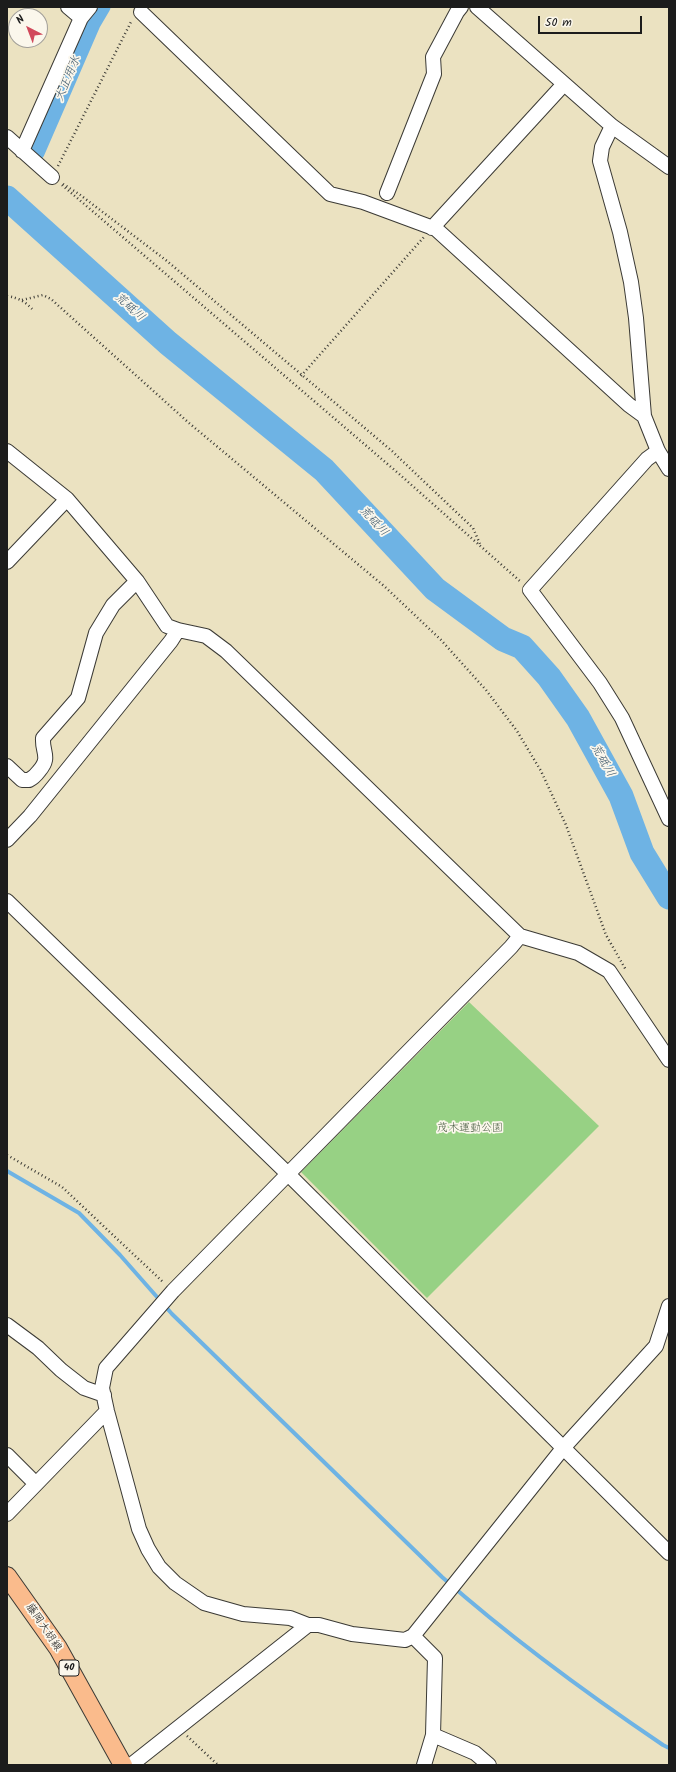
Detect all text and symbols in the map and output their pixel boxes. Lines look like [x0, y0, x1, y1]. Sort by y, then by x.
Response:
north arrow [8, 8, 48, 48]
scale bar [540, 8, 644, 34]
text: N [12, 11, 29, 29]
text: 50 m [545, 13, 572, 32]
water label: 大正用水 [53, 54, 85, 104]
water label: 荒砥川 [111, 291, 147, 325]
water label: 荒砥川 [355, 504, 391, 540]
water label: 荒砥川 [587, 742, 617, 780]
park label: 茂木運動公園 [437, 1122, 503, 1136]
street label: 藤岡大胡線 [22, 1602, 64, 1654]
road number: 40 [59, 1660, 79, 1676]

